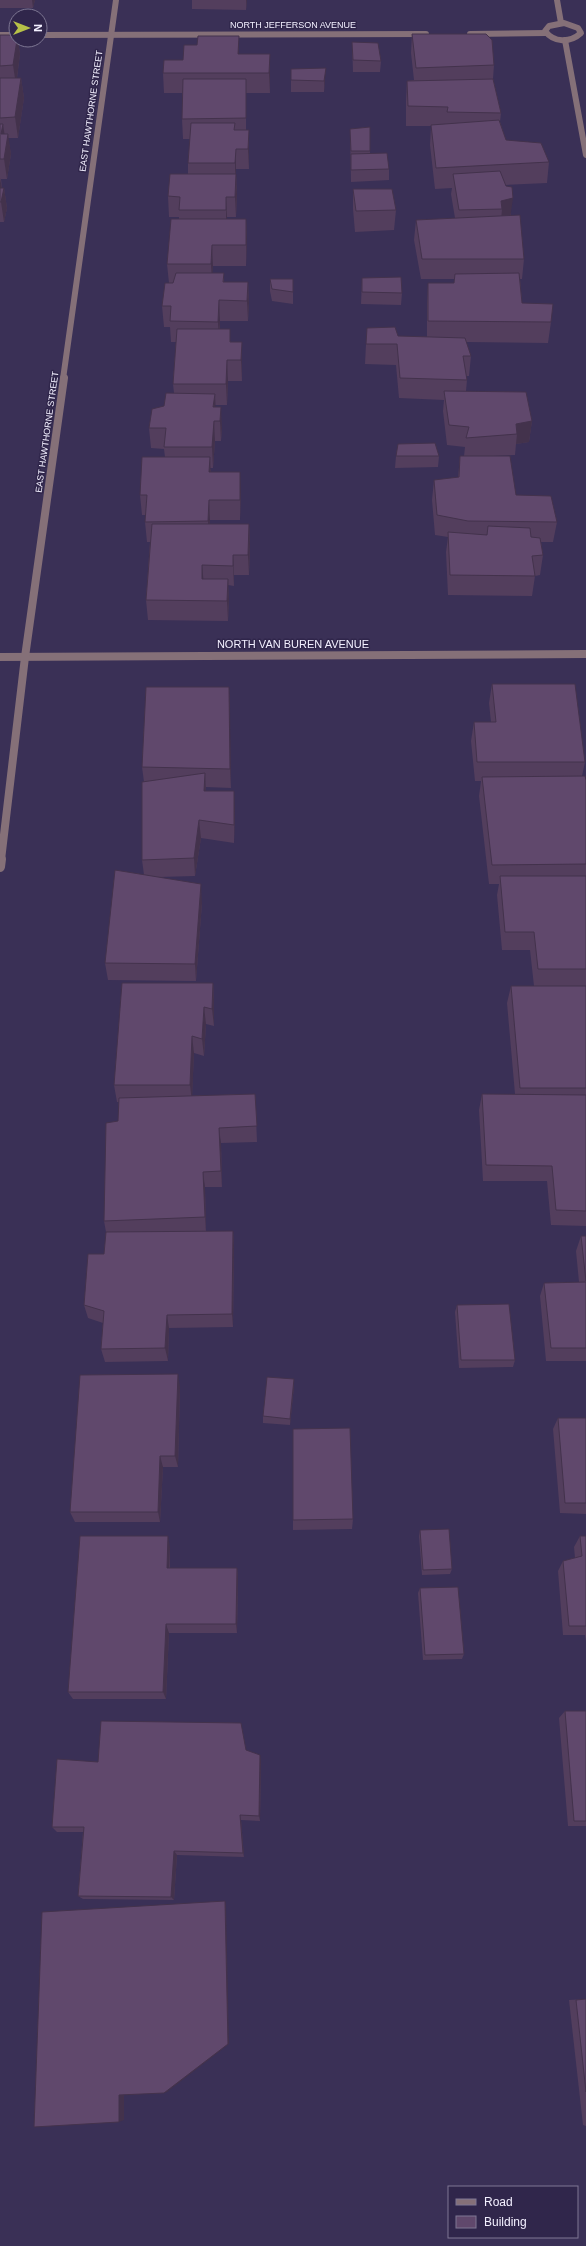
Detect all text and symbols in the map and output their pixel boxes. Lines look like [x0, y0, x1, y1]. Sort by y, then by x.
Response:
north arrow [8, 8, 48, 48]
street label: NORTH JEFFERSON AVENUE [230, 20, 356, 30]
text: N [32, 24, 44, 32]
street label: EAST HAWTHORNE STREET [78, 49, 105, 172]
street label: EAST HAWTHORNE STREET [34, 370, 61, 493]
street label: NORTH VAN BUREN AVENUE [217, 638, 369, 650]
legend [448, 2186, 578, 2238]
text: Road [484, 2195, 513, 2209]
text: Building [484, 2215, 527, 2229]

